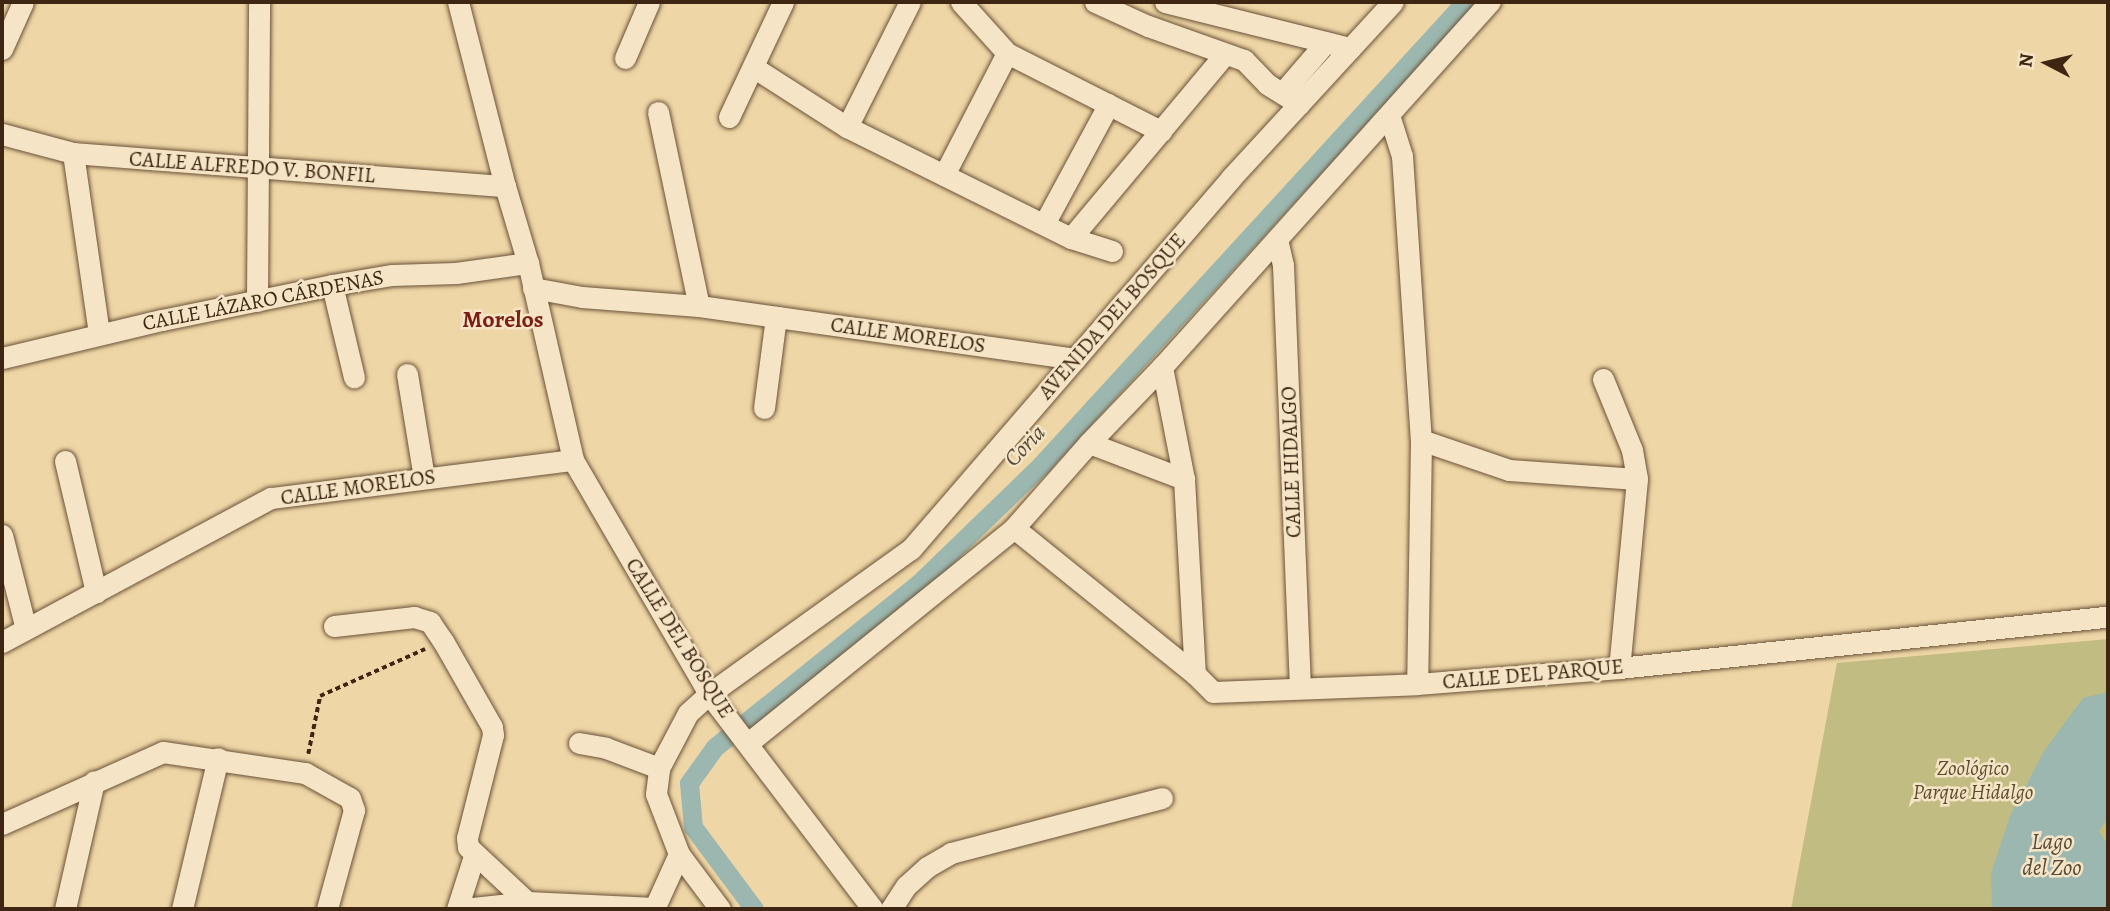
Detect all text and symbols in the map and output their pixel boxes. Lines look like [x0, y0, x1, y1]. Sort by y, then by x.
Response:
north arrow [2012, 28, 2082, 98]
text: N [2012, 52, 2040, 69]
street label: CALLE ALFREDO V. BONFIL [128, 146, 376, 188]
street label: AVENIDA DEL BOSQUE [1033, 228, 1191, 404]
street label: CALLE LÁZARO CÁRDENAS [140, 264, 386, 336]
district label: Morelos [462, 306, 544, 334]
street label: CALLE MORELOS [829, 312, 987, 358]
street label: CALLE HIDALGO [1276, 386, 1306, 538]
water label: Coria [999, 419, 1051, 473]
street label: CALLE MORELOS [279, 464, 437, 510]
street label: CALLE DEL BOSQUE [621, 553, 739, 723]
street label: CALLE DEL PARQUE [1441, 654, 1625, 694]
park label: Zoológico Parque Hidalgo [1913, 755, 2033, 805]
water label: Lago del Zoo [2022, 828, 2082, 882]

